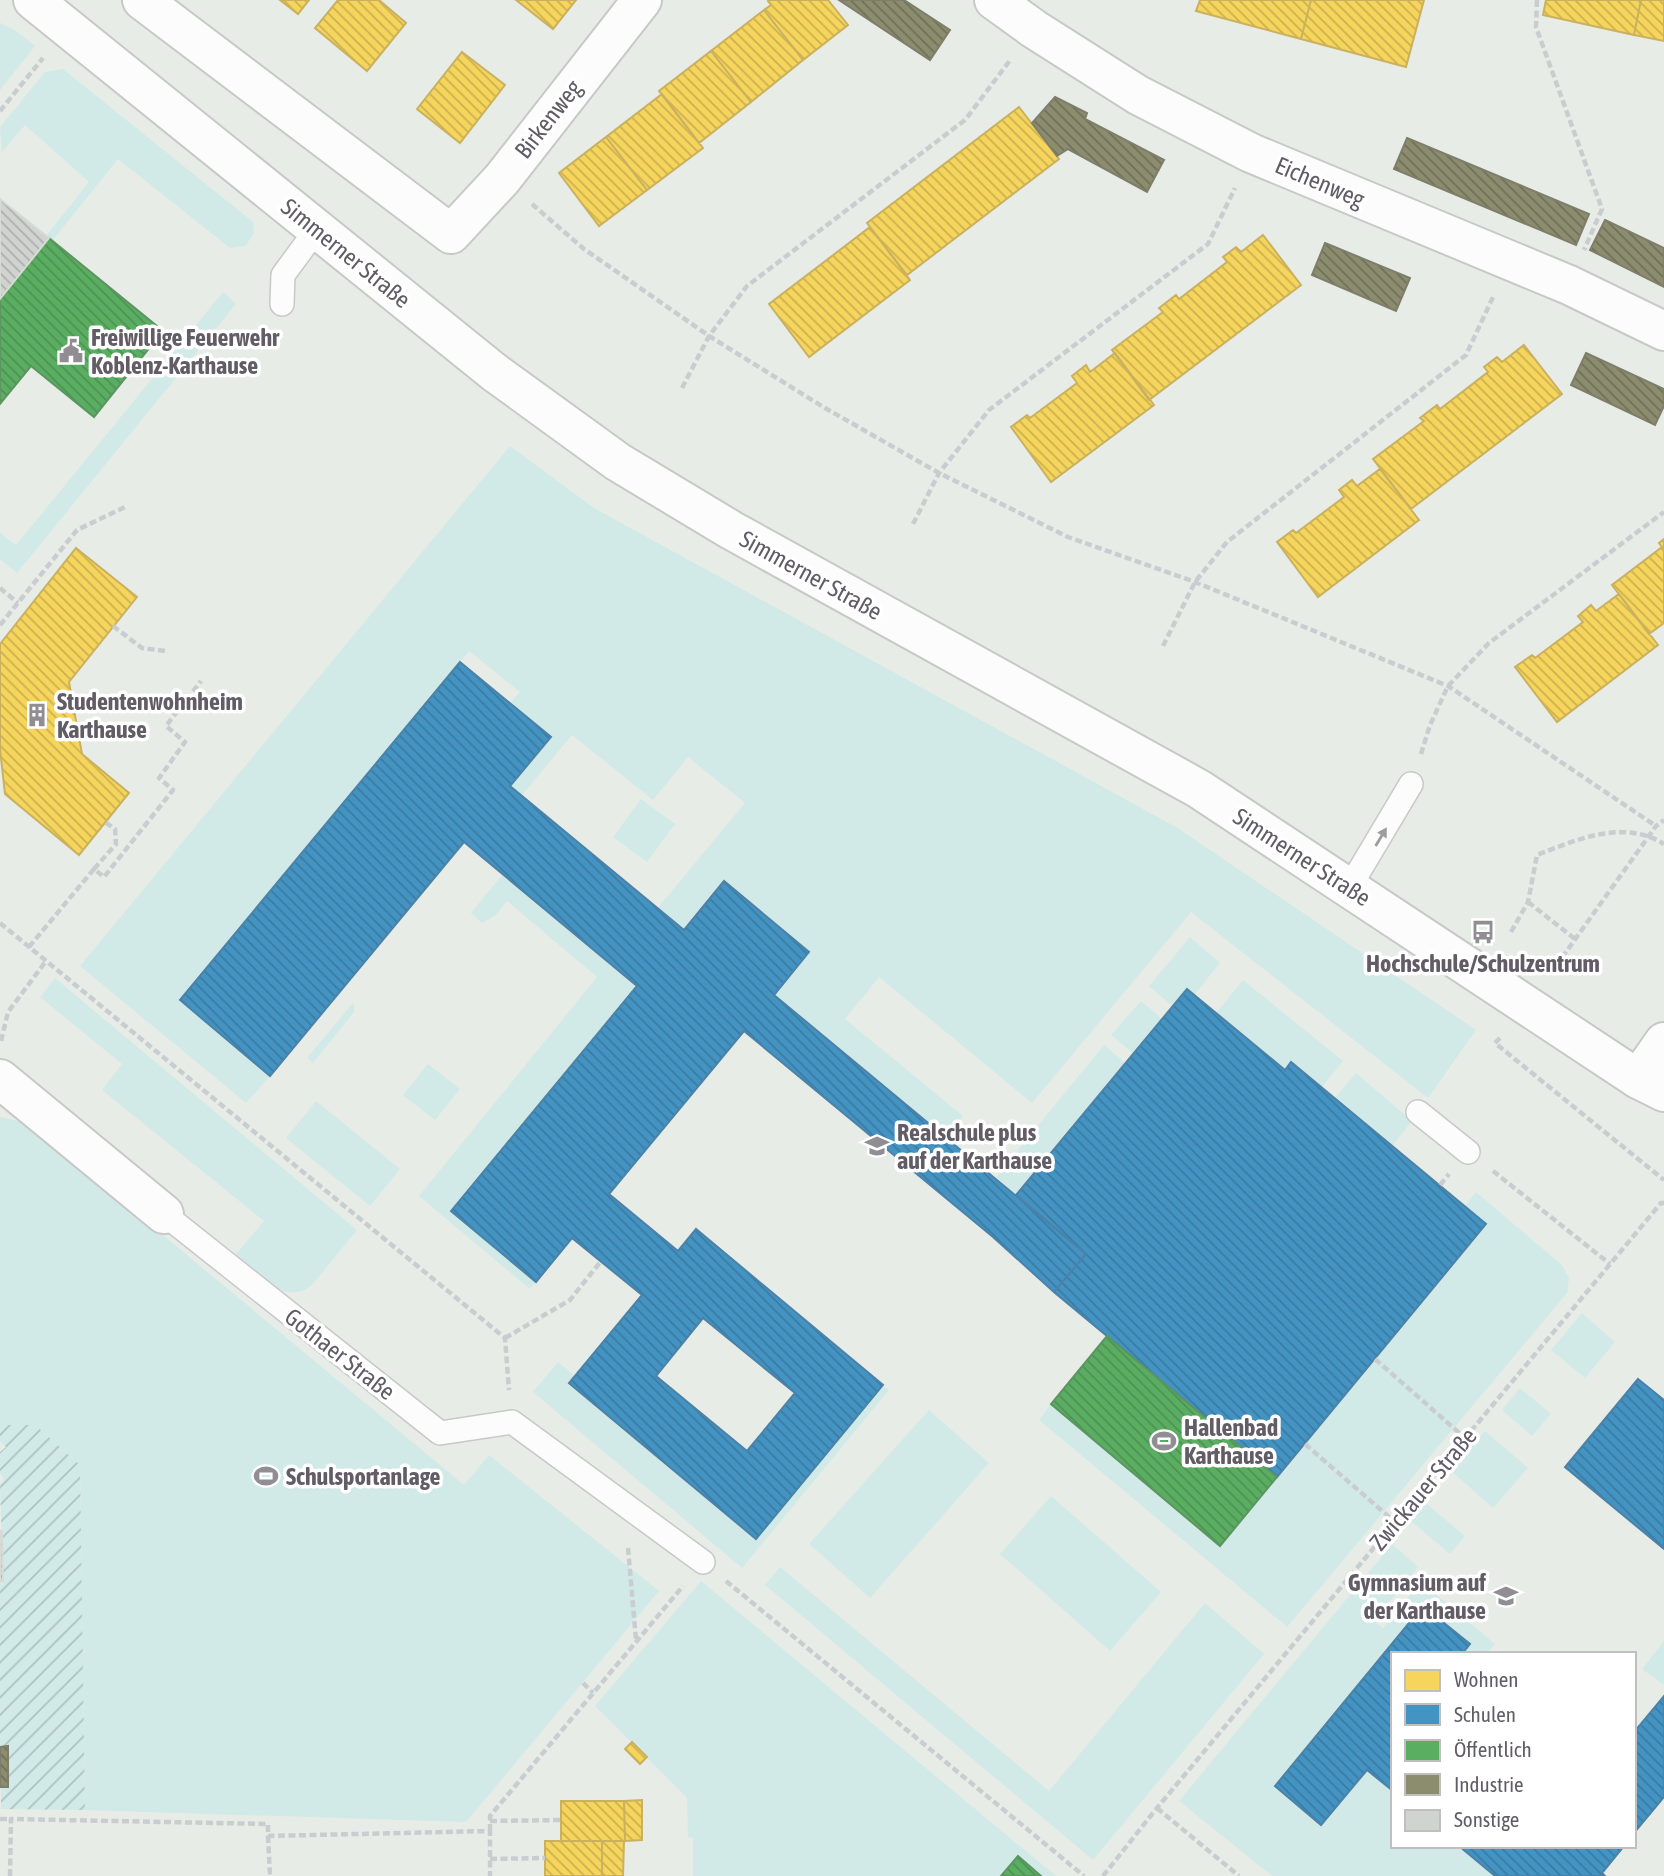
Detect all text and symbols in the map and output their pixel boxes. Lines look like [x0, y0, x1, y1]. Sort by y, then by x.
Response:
street label: Birkenweg [509, 74, 587, 164]
street label: Eichenweg [1271, 151, 1369, 213]
street label: Simmerner Straße [276, 193, 416, 313]
place label: Freiwillige Feuerwehr Koblenz-Karthause [91, 324, 280, 379]
public building icon: Freiwillige Feuerwehr Koblenz-Karthause [57, 337, 85, 365]
street label: Simmerner Straße [735, 525, 887, 625]
place label: Studentenwohnheim Karthause [57, 688, 243, 743]
building icon: Studentenwohnheim Karthause [23, 701, 51, 729]
street label: Simmerner Straße [1228, 803, 1376, 911]
one-way arrow [1374, 827, 1387, 846]
bus stop icon: Hochschule/Schulzentrum [1469, 918, 1497, 946]
place label: Hochschule/Schulzentrum [1366, 950, 1600, 977]
place label: Realschule plus auf der Karthause [897, 1119, 1052, 1174]
school or university icon: Realschule plus auf der Karthause [863, 1132, 891, 1160]
street label: Gothaer Straße [280, 1303, 400, 1405]
place label: Hallenbad Karthause [1184, 1414, 1278, 1469]
street label: Zwickauer Straße [1364, 1422, 1482, 1556]
sports icon: Hallenbad Karthause [1150, 1427, 1178, 1455]
sports icon: Schulsportanlage [252, 1462, 280, 1490]
place label: Schulsportanlage [286, 1463, 441, 1490]
place label: Gymnasium auf der Karthause [1348, 1569, 1486, 1624]
school or university icon: Gymnasium auf der Karthause [1492, 1582, 1520, 1610]
legend [1391, 1652, 1636, 1848]
text: Wohnen [1454, 1667, 1519, 1691]
text: Schulen [1454, 1702, 1516, 1726]
text: Öffentlich [1454, 1737, 1532, 1761]
text: Industrie [1454, 1772, 1524, 1796]
text: Sonstige [1454, 1807, 1519, 1831]

